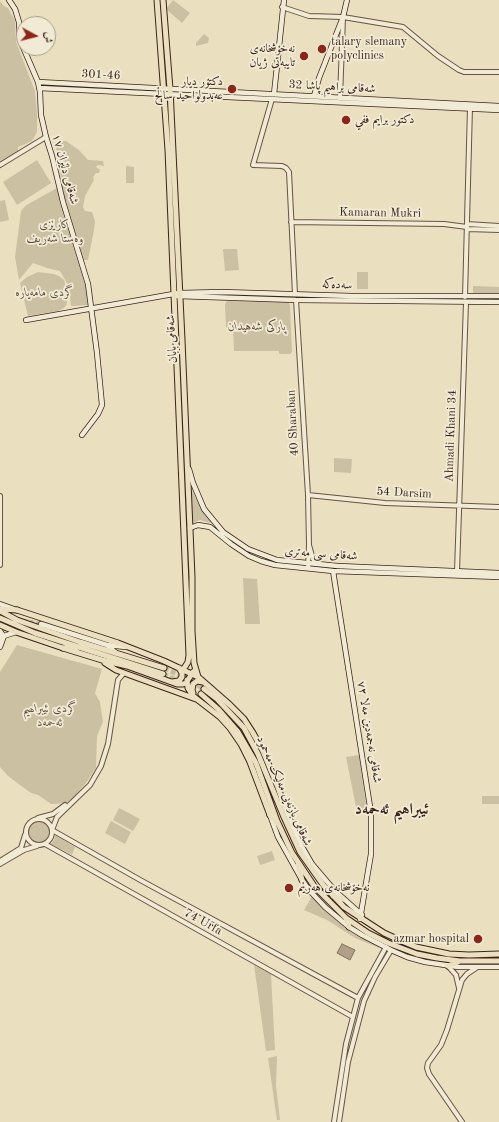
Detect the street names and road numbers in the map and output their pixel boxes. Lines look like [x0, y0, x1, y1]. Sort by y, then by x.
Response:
street label: 301-46 [81, 67, 121, 83]
street label: شەقامی براهیم پاشا 32 [288, 78, 376, 96]
street label: شەقامی دلێران ١٧ [49, 132, 81, 206]
street label: Kamaran Mukri [339, 205, 421, 221]
street label: سەدەکە [322, 277, 352, 293]
street label: شەقامی بابان [164, 315, 180, 363]
street label: 40 Sharaban [284, 389, 302, 457]
street label: Ahmadi Khani 34 [442, 390, 460, 482]
street label: 54 Darsim [376, 484, 432, 502]
street label: شەقامی سی مەتری [284, 544, 358, 564]
street label: شەقامی نەجمەدین مەلا ٧٢ [354, 680, 384, 784]
street label: شەقامی بازنەیی مەلیک مەحمود [253, 734, 315, 848]
street label: 74 Urfa [181, 906, 225, 938]

